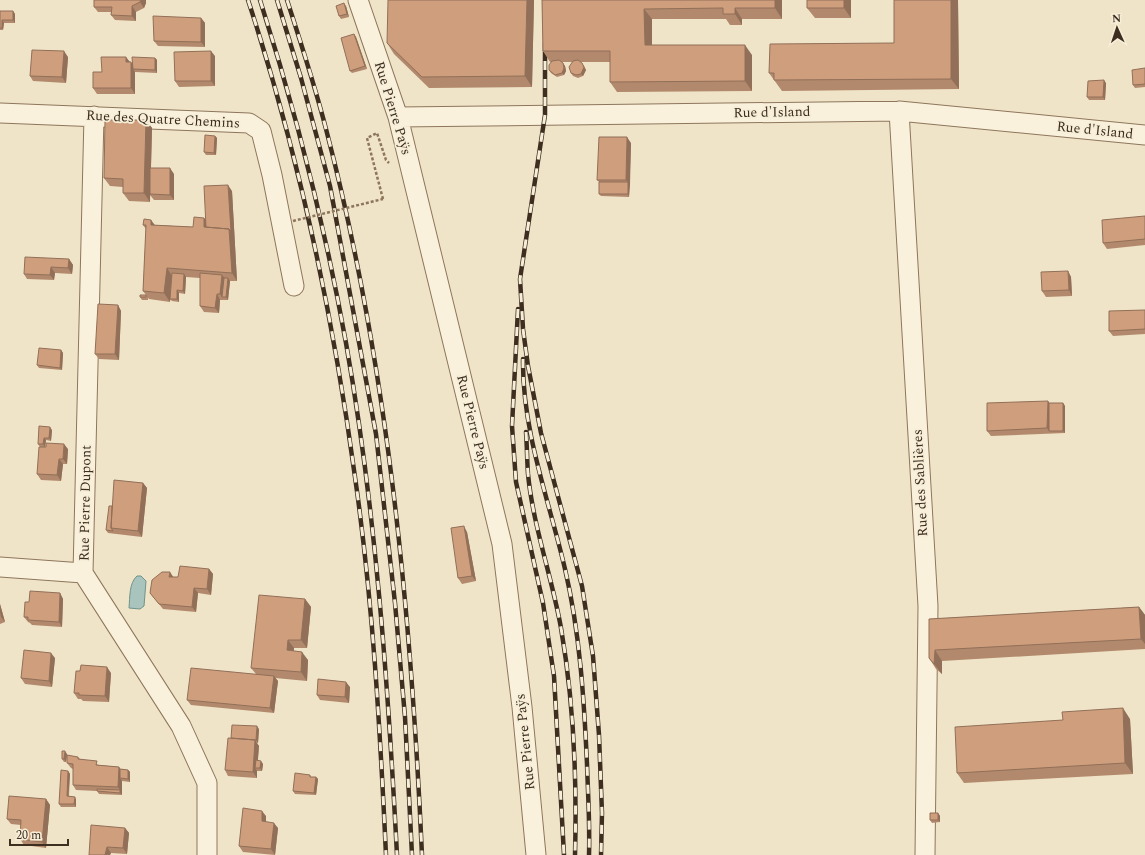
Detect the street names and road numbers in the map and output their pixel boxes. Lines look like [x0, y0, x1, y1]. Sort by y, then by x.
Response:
street label: Rue Pierre Paÿs [369, 59, 417, 157]
street label: Rue d'Island [733, 101, 811, 123]
street label: Rue des Quatre Chemins [86, 104, 240, 134]
street label: Rue d'Island [1056, 116, 1135, 144]
street label: Rue Pierre Paÿs [451, 372, 495, 472]
street label: Rue des Sablières [907, 429, 933, 537]
street label: Rue Pierre Dupont [73, 445, 97, 561]
street label: Rue Pierre Paÿs [509, 693, 541, 791]

